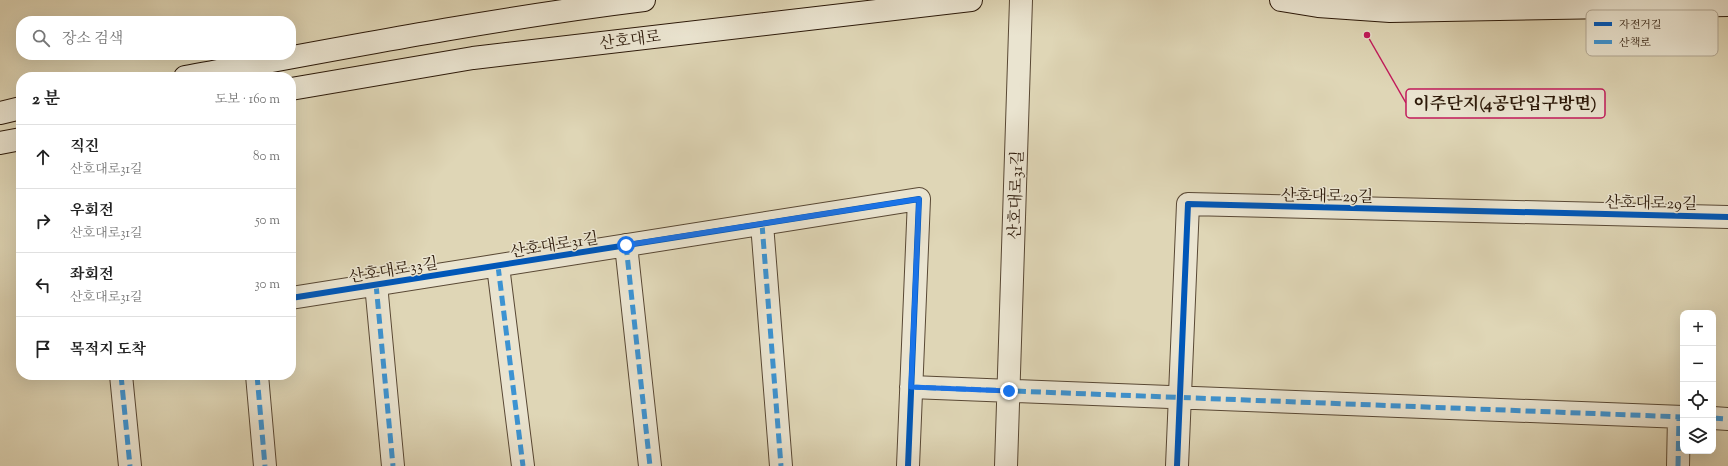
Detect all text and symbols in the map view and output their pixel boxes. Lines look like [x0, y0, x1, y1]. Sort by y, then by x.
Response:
legend [1586, 10, 1718, 56]
search box [16, 16, 296, 60]
text: 자전거길 [1619, 17, 1662, 33]
street label: 산호대로 [598, 26, 663, 57]
icon: search [30, 27, 52, 49]
text: 장소 검색 [62, 29, 123, 50]
text: 산책로 [1619, 35, 1651, 51]
text: 2 분 [32, 88, 60, 112]
callout: 이주단지(4공단입구방면) [1406, 89, 1605, 118]
text: 도보 · 160 m [215, 91, 280, 109]
text: 이주단지(4공단입구방면) [1413, 93, 1597, 117]
text: 직진 [70, 137, 99, 158]
icon: ahead [32, 146, 54, 168]
text: 80 m [253, 148, 280, 166]
street label: 산호대로31길 [1004, 150, 1031, 240]
text: 산호대로31길 [70, 161, 142, 179]
street label: 산호대로29길 [1280, 185, 1373, 210]
street label: 산호대로29길 [1604, 192, 1697, 217]
text: 우회전 [70, 201, 113, 222]
icon: right [32, 210, 54, 232]
text: 50 m [255, 212, 280, 230]
text: 산호대로31길 [70, 225, 142, 243]
street label: 산호대로31길 [509, 228, 600, 265]
route start [617, 236, 635, 254]
street label: 산호대로33길 [347, 253, 440, 290]
text: 좌회전 [70, 265, 113, 286]
icon: left [32, 274, 54, 296]
text: 30 m [254, 276, 280, 294]
text: 산호대로31길 [70, 289, 142, 307]
map controls [1680, 310, 1716, 454]
button: + [1680, 310, 1716, 346]
icon: arrive [32, 338, 54, 360]
text: 목적지 도착 [70, 340, 146, 361]
button: − [1680, 346, 1716, 382]
route end [1000, 382, 1018, 400]
button: locate [1680, 382, 1716, 418]
button: layers [1680, 418, 1716, 454]

